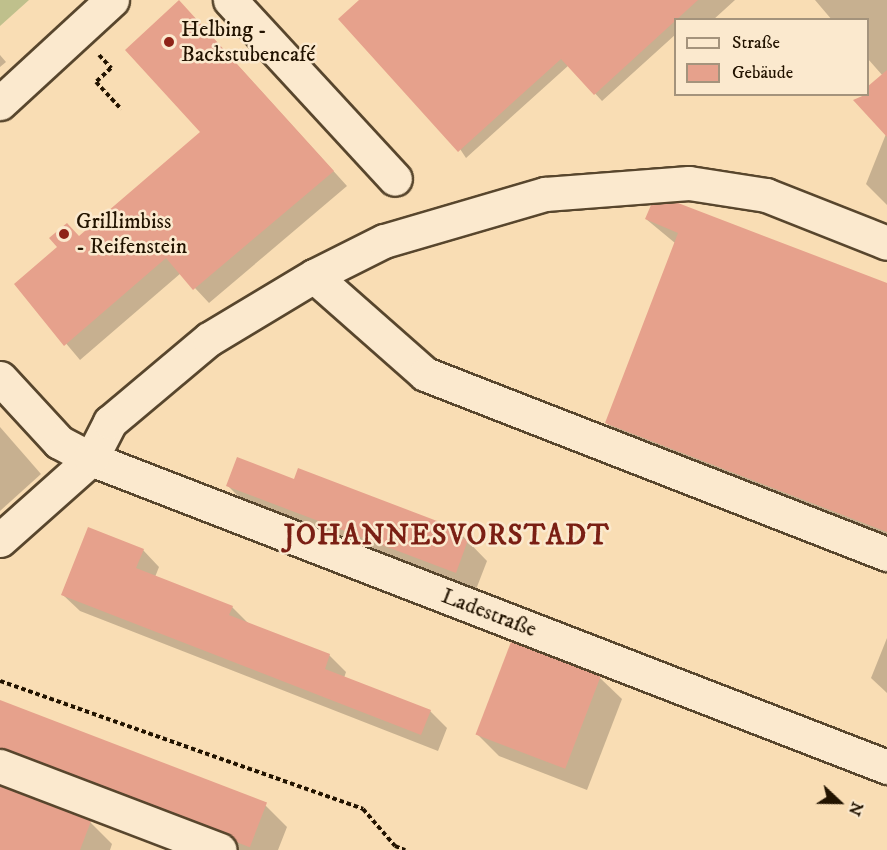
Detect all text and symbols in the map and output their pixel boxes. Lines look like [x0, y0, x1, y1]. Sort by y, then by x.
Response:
place label: Helbing - Backstubencafé [181, 16, 315, 68]
legend [674, 18, 869, 96]
text: Straße [732, 32, 780, 54]
marker: Helbing - Backstubencafé [162, 35, 176, 49]
text: Gebäude [732, 62, 793, 84]
place label: Grillimbiss - Reifenstein [76, 208, 187, 260]
marker: Grillimbiss - Reifenstein [57, 227, 71, 241]
district label: JOHANNESVORSTADT [284, 519, 610, 553]
street label: Ladestraße [438, 583, 540, 643]
north arrow [809, 772, 869, 832]
text: N [844, 799, 867, 819]

